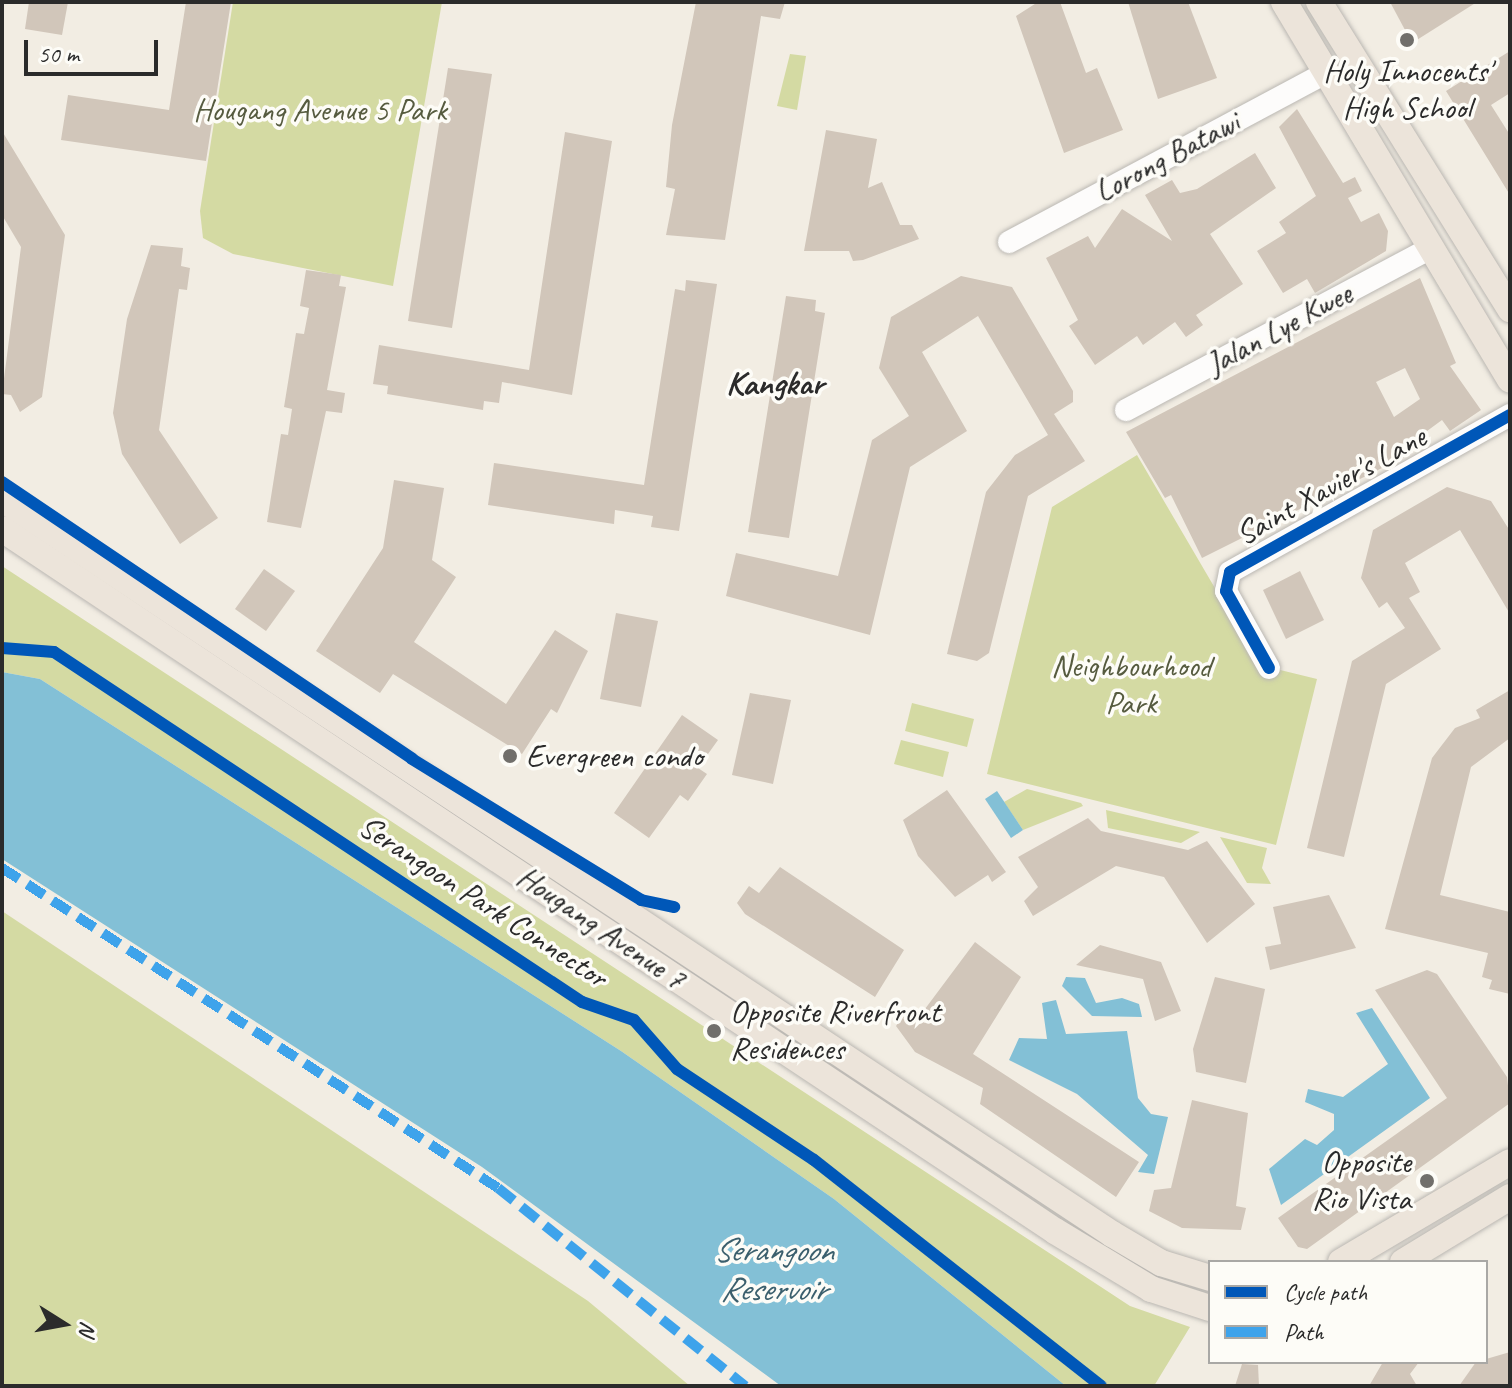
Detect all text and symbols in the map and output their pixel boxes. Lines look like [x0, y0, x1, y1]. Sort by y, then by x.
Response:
scale bar [28, 24, 162, 74]
marker: Holy Innocents' High School [1398, 31, 1416, 49]
text: 50 m [38, 39, 79, 69]
place label: Holy Innocents' High School [1323, 53, 1491, 128]
park label: Hougang Avenue 5 Park [193, 91, 447, 129]
street label: Lorong Batawi [1088, 103, 1246, 211]
street label: Jalan Lye Kwee [1200, 275, 1358, 383]
district label: Kangkar [726, 363, 824, 403]
street label: Saint Xavier's Lane [1229, 418, 1433, 554]
park label: Neighbourhood Park [1051, 648, 1211, 723]
place label: Evergreen condo [526, 737, 702, 775]
marker: Evergreen condo [501, 747, 519, 765]
street label: Serangoon Park Connector [351, 807, 615, 997]
street label: Hougang Avenue 7 [510, 858, 692, 998]
place label: Opposite Riverfront Residences [730, 994, 940, 1069]
marker: Opposite Riverfront Residences [705, 1022, 723, 1040]
place label: Opposite Rio Vista [1313, 1144, 1411, 1219]
marker: Opposite Rio Vista [1418, 1172, 1436, 1190]
water label: Serangoon Reservoir [713, 1229, 833, 1308]
legend [1208, 1260, 1488, 1364]
text: Cycle path [1284, 1277, 1367, 1307]
north arrow [24, 1284, 104, 1364]
text: Path [1284, 1317, 1324, 1347]
text: N [73, 1319, 103, 1338]

